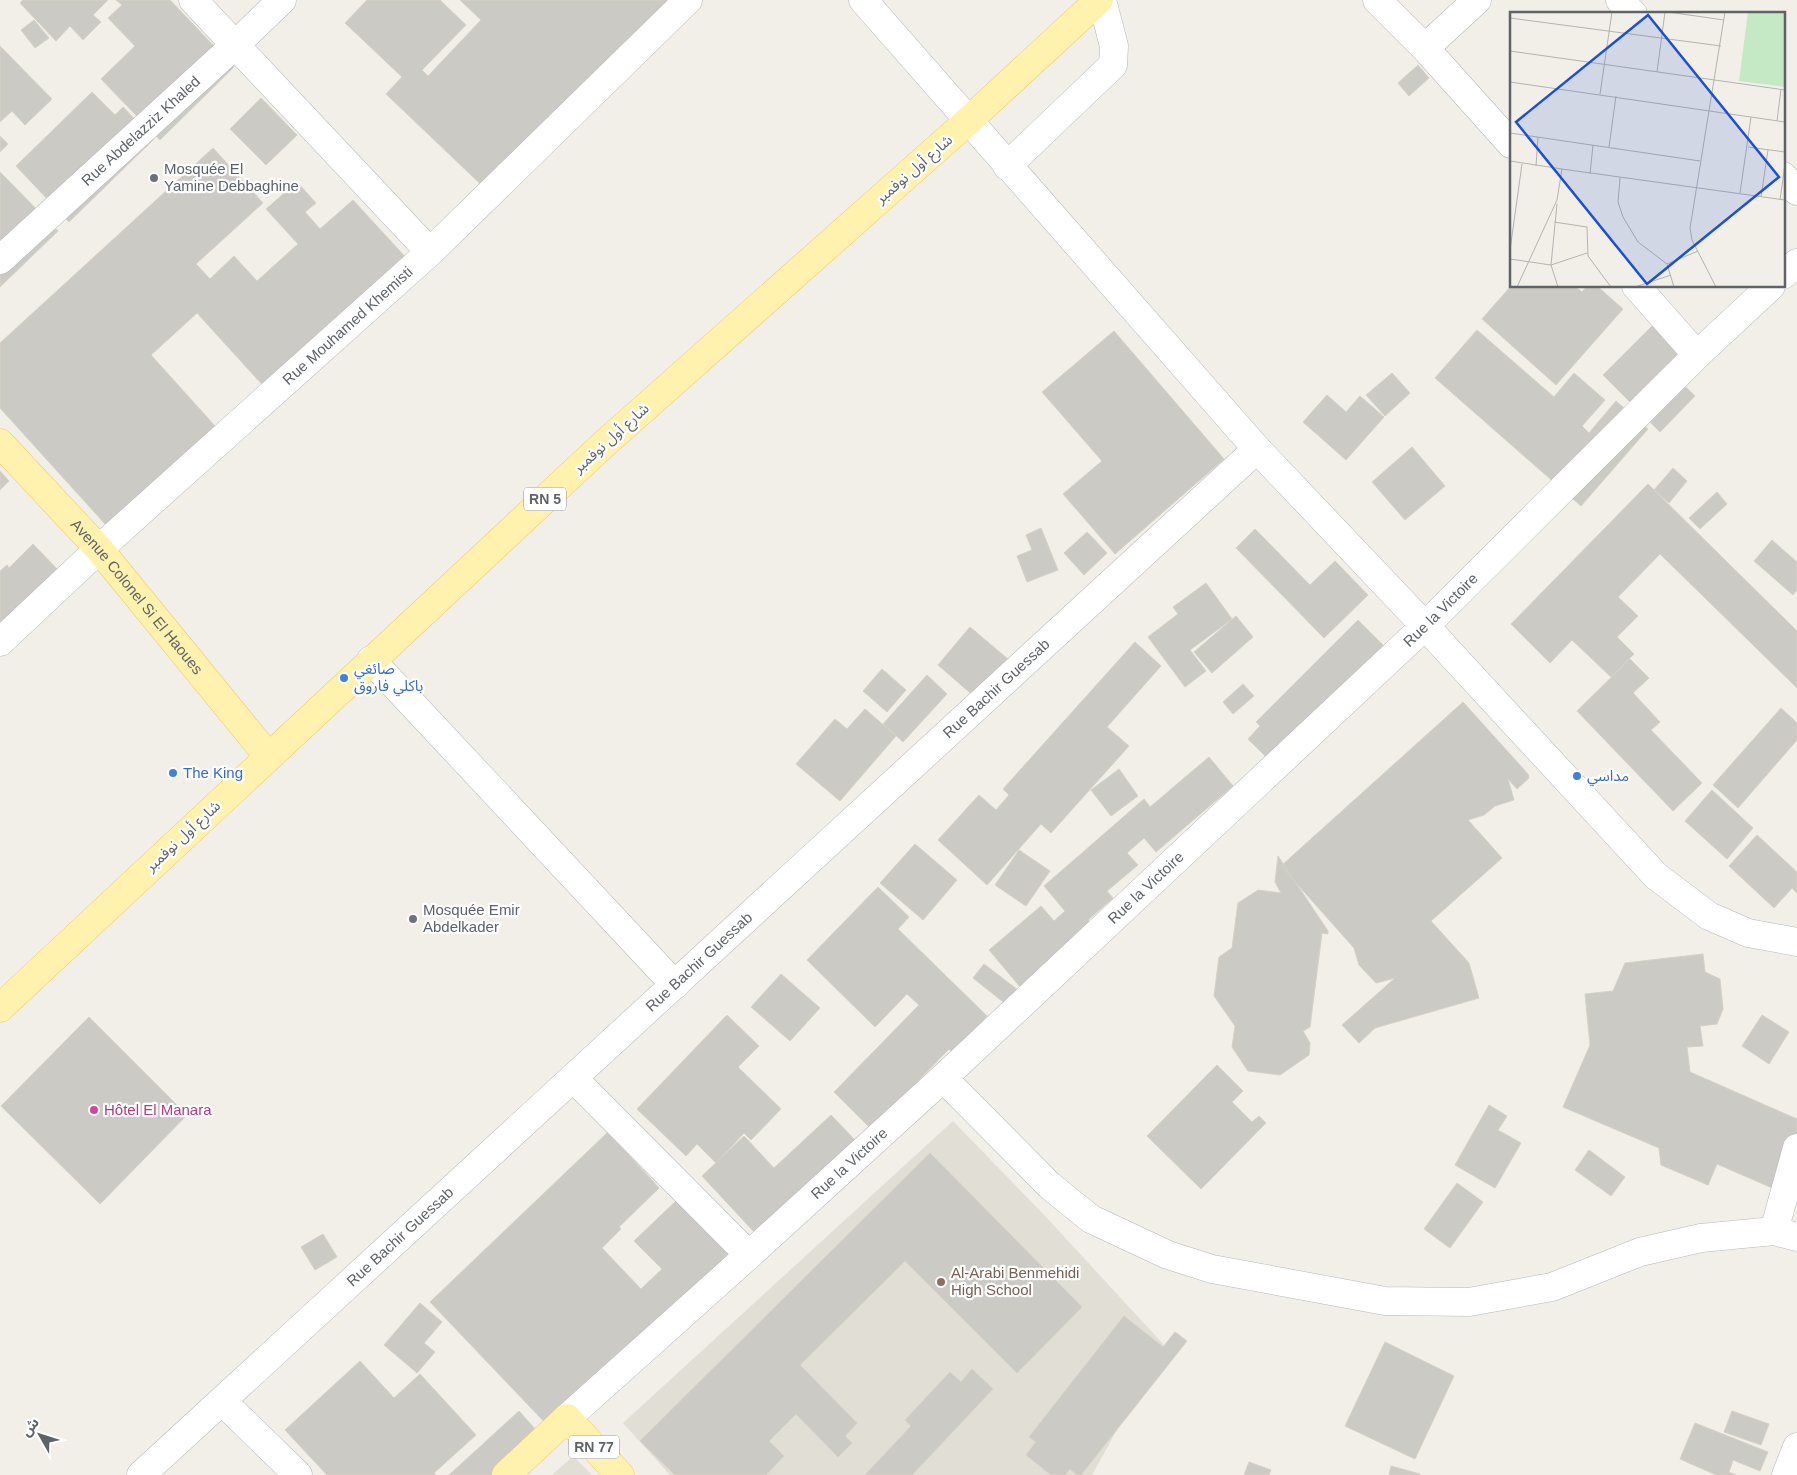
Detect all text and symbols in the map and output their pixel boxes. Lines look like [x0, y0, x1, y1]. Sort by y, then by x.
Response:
inset map [1510, 12, 1784, 288]
street label: Rue Abdelazziz Khaled [78, 72, 203, 189]
street label: شارع أول نوفمبر [871, 131, 958, 210]
place label: Mosquée El Yamine Debbaghine [164, 160, 299, 194]
marker: Mosquée El Yamine Debbaghine [148, 172, 160, 184]
street label: Rue Mouhamed Khemisti [279, 263, 416, 388]
street label: شارع أول نوفمبر [569, 399, 655, 480]
road number: RN 5 [524, 488, 566, 510]
street label: Avenue Colonel Si El Haoues [68, 516, 207, 677]
street label: Rue la Victoire [1400, 570, 1481, 650]
street label: Rue Bachir Guessab [939, 635, 1053, 741]
place label: صائغي باكلي فاروق [354, 660, 423, 697]
marker: صائغي باكلي فاروق [338, 672, 350, 684]
place label: The King [183, 764, 243, 781]
marker: The King [167, 767, 179, 779]
place label: مداسي [1587, 767, 1629, 787]
marker: مداسي [1571, 770, 1583, 782]
street label: شارع أول نوفمبر [141, 797, 226, 878]
street label: Rue la Victoire [1104, 848, 1187, 927]
place label: Mosquée Emir Abdelkader [423, 901, 520, 935]
street label: Rue Bachir Guessab [642, 909, 755, 1015]
marker: Mosquée Emir Abdelkader [407, 913, 419, 925]
place label: Hôtel El Manara [104, 1101, 212, 1118]
marker: Hôtel El Manara [88, 1104, 100, 1116]
street label: Rue la Victoire [807, 1124, 891, 1202]
street label: Rue Bachir Guessab [343, 1183, 457, 1290]
place label: Al-Arabi Benmehidi High School [951, 1264, 1079, 1298]
marker: Al-Arabi Benmehidi High School [935, 1276, 947, 1288]
north arrow [15, 1410, 65, 1460]
text: ش [18, 1414, 42, 1439]
road number: RN 77 [569, 1435, 619, 1458]

